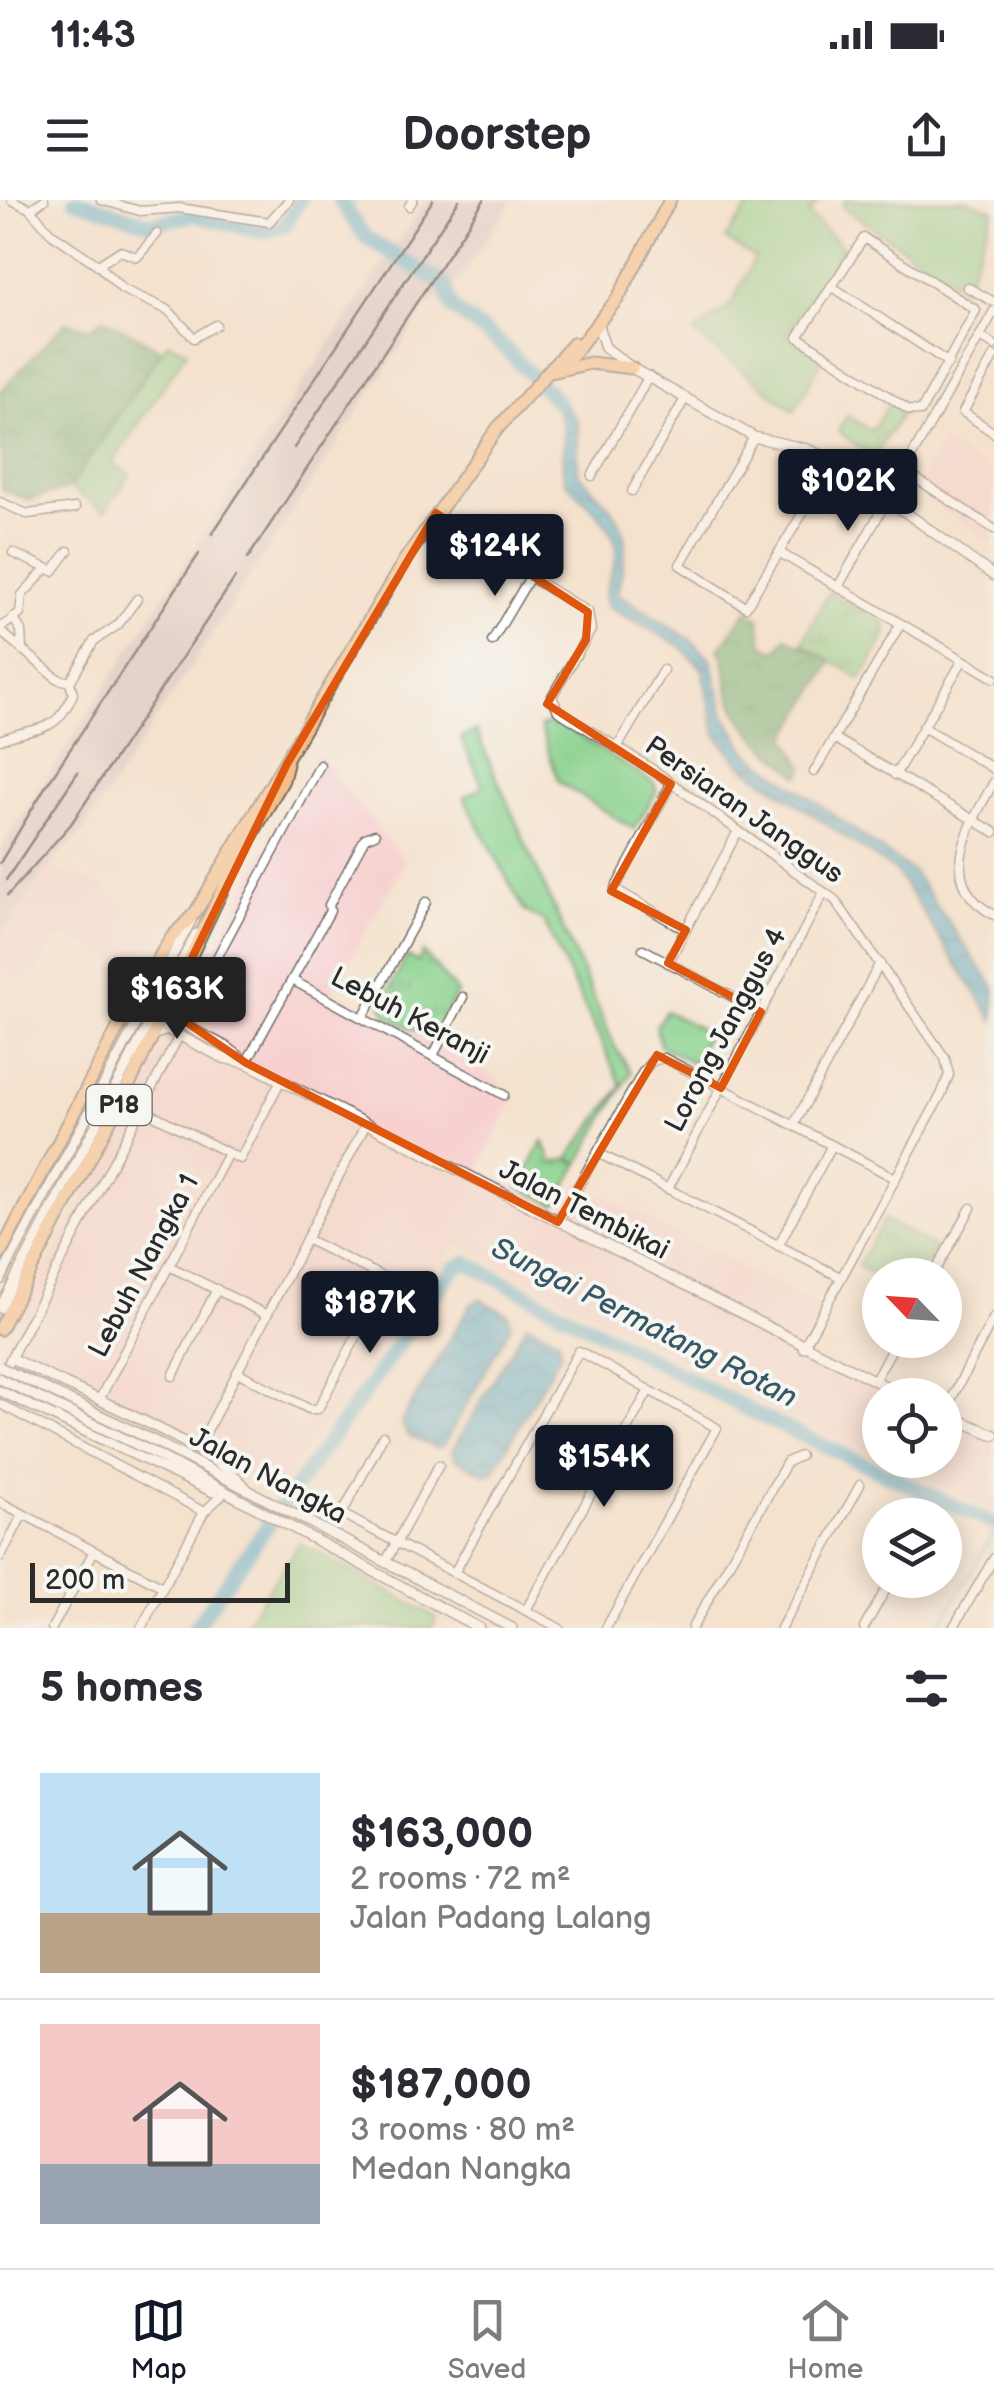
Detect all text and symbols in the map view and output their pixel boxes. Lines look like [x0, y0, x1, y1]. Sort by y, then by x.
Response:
text: 11:43 [50, 13, 136, 58]
icon: menu [40, 108, 95, 163]
text: Doorstep [403, 108, 591, 163]
icon: share [899, 108, 954, 163]
pin: $102K [778, 449, 918, 534]
text: $102K [800, 462, 896, 501]
pin: $124K [425, 514, 565, 599]
text: $124K [448, 527, 542, 566]
street label: Persiaran Janggus [639, 729, 850, 891]
street label: Lorong Janggus 4 [658, 922, 794, 1138]
pin: $163K [107, 957, 247, 1042]
street label: Lebuh Keranji [325, 960, 495, 1072]
text: $163K [130, 970, 224, 1009]
road number: P18 [86, 1085, 152, 1125]
street label: Jalan Tembikai [494, 1153, 674, 1267]
street label: Lebuh Nangka 1 [82, 1169, 206, 1363]
water label: Sungai Permatang Rotan [485, 1230, 803, 1416]
north arrow [862, 1258, 962, 1358]
map controls [862, 1258, 962, 1598]
pin: $187K [300, 1271, 440, 1356]
text: $187K [323, 1284, 417, 1323]
button: locate [862, 1378, 962, 1478]
street label: Jalan Nangka [184, 1421, 352, 1531]
pin: $154K [534, 1425, 674, 1510]
text: $154K [557, 1438, 651, 1477]
button: layers [862, 1498, 962, 1598]
scale bar [30, 1558, 290, 1602]
text: 200 m [45, 1564, 125, 1597]
icon: filters [899, 1661, 954, 1716]
text: 5 homes [40, 1663, 203, 1714]
text: $163,000 [350, 1809, 533, 1860]
icon: home [120, 1813, 240, 1933]
text: 2 rooms · 72 m² [350, 1860, 571, 1899]
text: Jalan Padang Lalang [350, 1899, 652, 1938]
text: $187,000 [350, 2060, 532, 2111]
icon: home [120, 2064, 240, 2184]
text: 3 rooms · 80 m² [350, 2111, 575, 2150]
text: Medan Nangka [350, 2150, 572, 2189]
tab: Map [131, 2293, 187, 2386]
tab: Saved [448, 2293, 526, 2386]
tab: Home [787, 2293, 863, 2386]

